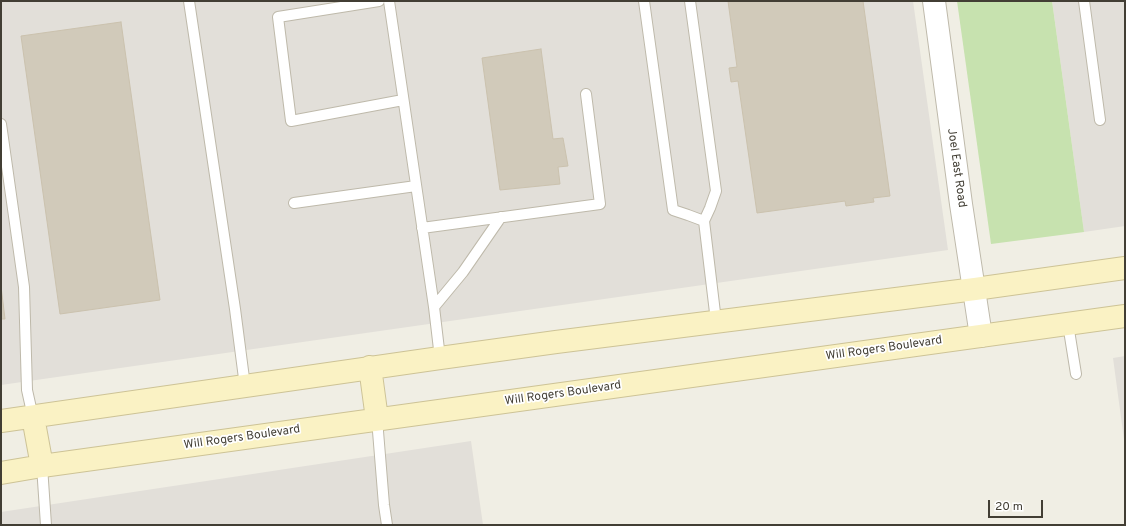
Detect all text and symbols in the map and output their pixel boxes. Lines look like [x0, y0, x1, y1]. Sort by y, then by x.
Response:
street label: Joel East Road [943, 127, 969, 209]
street label: Will Rogers Boulevard [825, 334, 943, 364]
street label: Will Rogers Boulevard [504, 379, 622, 409]
street label: Will Rogers Boulevard [183, 423, 301, 453]
scale bar [990, 492, 1045, 518]
text: 20 m [995, 499, 1023, 515]

